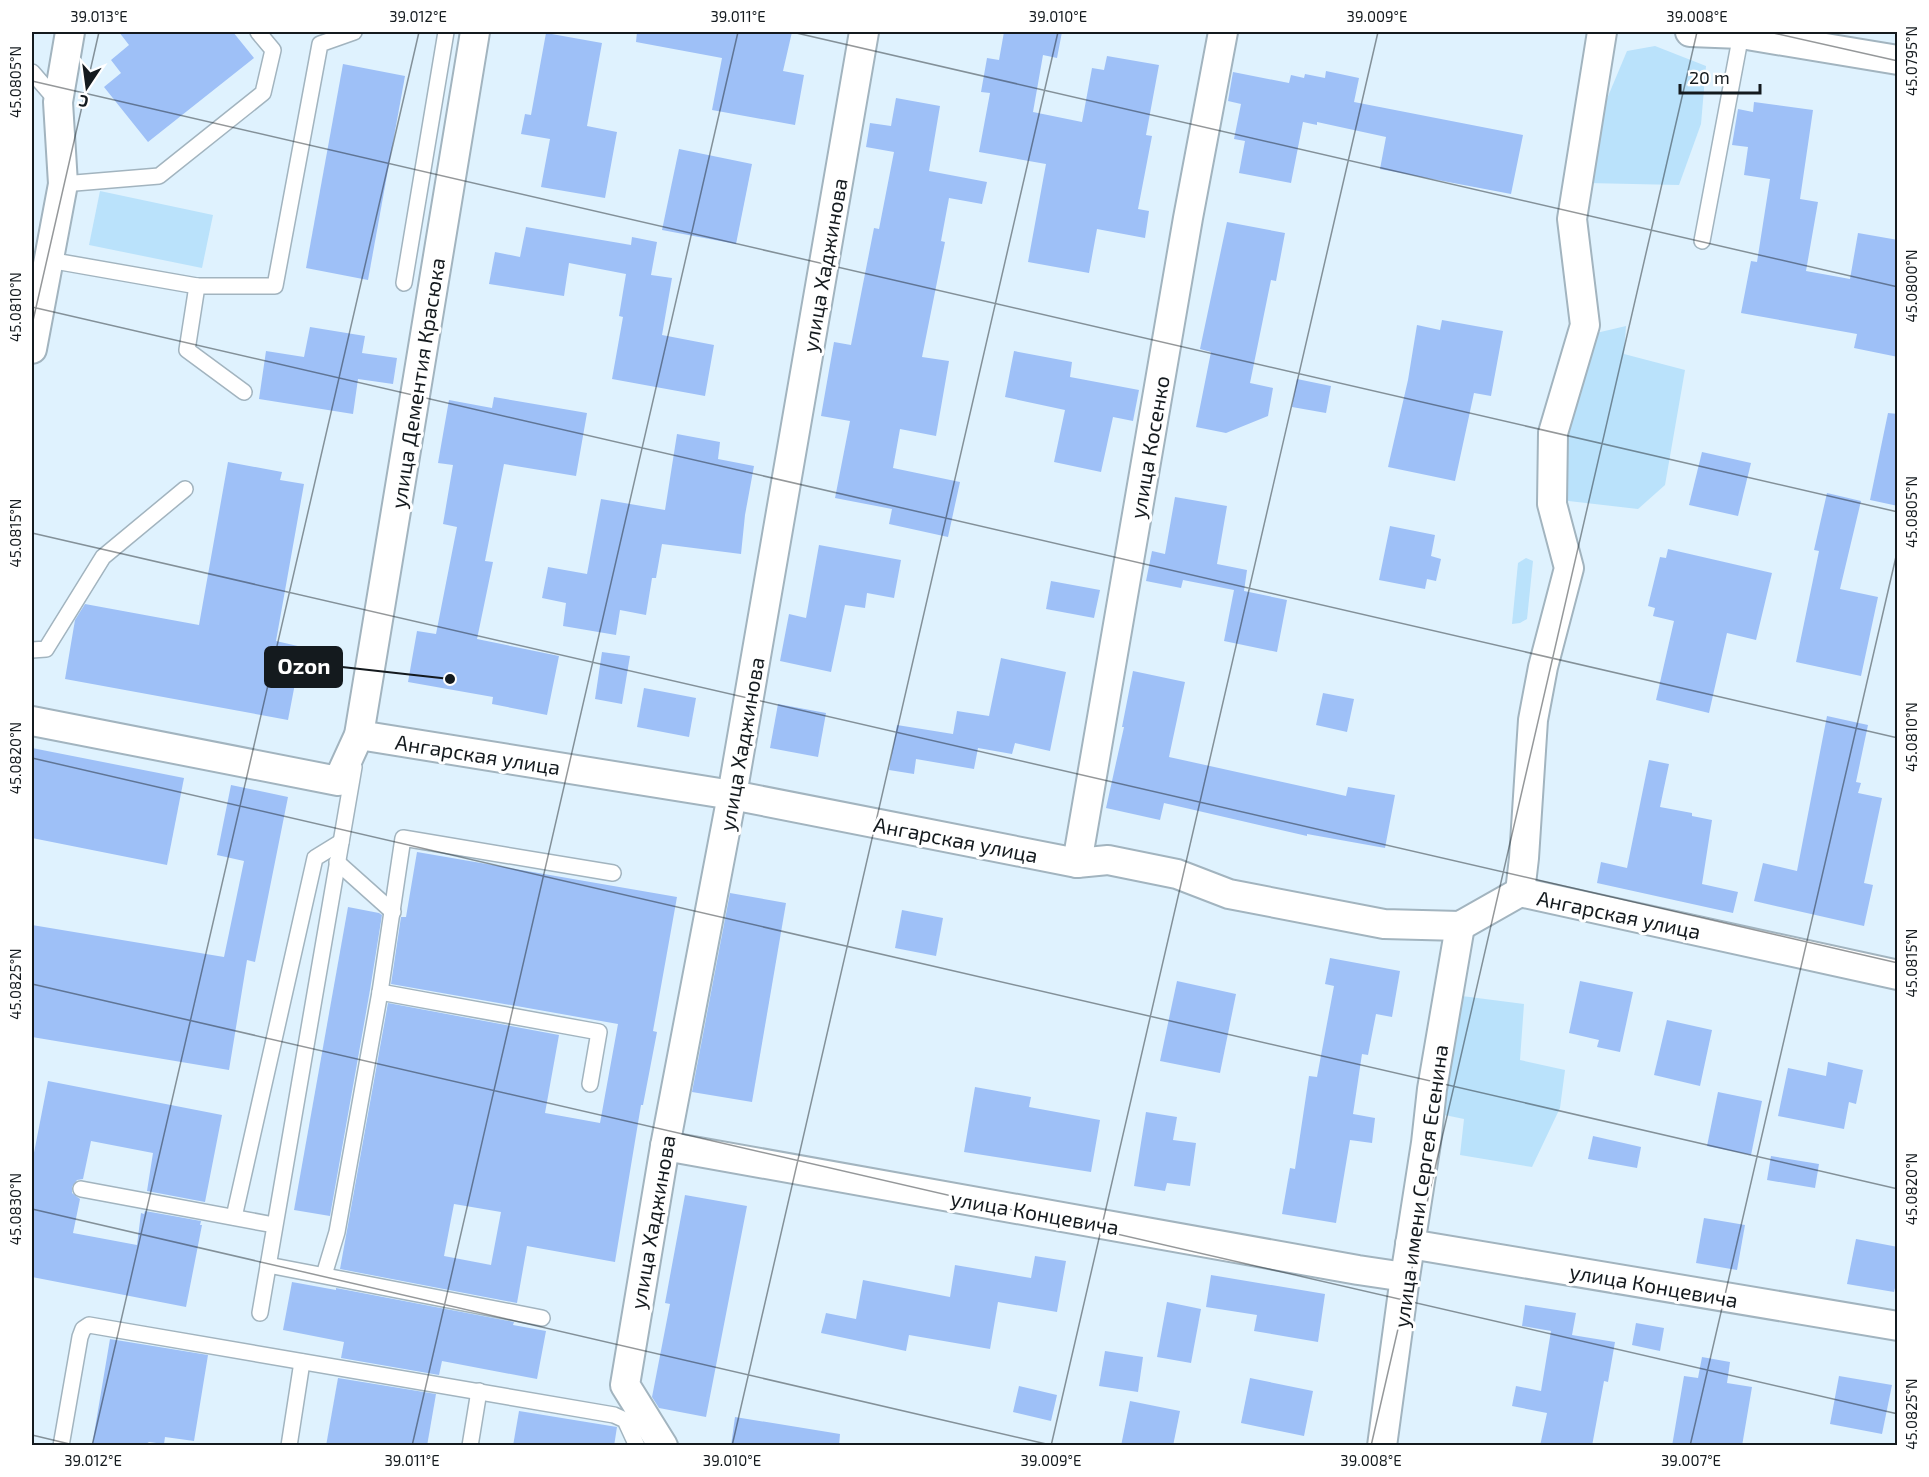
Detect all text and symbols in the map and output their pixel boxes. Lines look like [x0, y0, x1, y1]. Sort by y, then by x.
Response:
text: 39.013°E [70, 7, 128, 25]
text: 39.012°E [389, 7, 447, 25]
text: 39.011°E [710, 7, 766, 25]
text: 39.010°E [1029, 7, 1087, 25]
text: 39.009°E [1347, 7, 1407, 25]
text: 39.008°E [1666, 7, 1728, 25]
text: 45.0795°N [1902, 26, 1920, 96]
text: 45.0805°N [6, 46, 24, 118]
north arrow [57, 57, 117, 117]
scale bar [1680, 57, 1760, 95]
text: 20 m [1689, 66, 1730, 88]
text: С [77, 92, 90, 112]
street label: улица Хаджинова [796, 176, 853, 354]
text: 45.0800°N [1902, 250, 1920, 322]
street label: улица Дементия Красюка [385, 256, 450, 510]
text: 45.0810°N [6, 272, 24, 342]
street label: улица Косенко [1124, 374, 1175, 521]
text: 45.0805°N [1902, 476, 1920, 548]
text: 45.0815°N [6, 499, 24, 567]
callout: Ozon [265, 647, 342, 687]
text: Ozon [278, 652, 330, 678]
street label: улица Хаджинова [713, 655, 770, 833]
text: 45.0810°N [1902, 702, 1920, 772]
text: 45.0820°N [6, 722, 24, 794]
street label: Ангарская улица [394, 729, 562, 780]
street label: Ангарская улица [872, 811, 1040, 868]
street label: Ангарская улица [1535, 884, 1703, 945]
text: 45.0815°N [1902, 929, 1920, 997]
text: 45.0825°N [6, 948, 24, 1020]
street label: улица имени Сергея Есенина [1388, 1043, 1453, 1329]
street label: улица Хаджинова [624, 1133, 681, 1311]
text: 45.0820°N [1902, 1153, 1920, 1225]
text: 45.0830°N [6, 1173, 24, 1245]
street label: улица Концевича [949, 1185, 1121, 1240]
street label: улица Концевича [1568, 1258, 1740, 1313]
text: 45.0825°N [1902, 1378, 1920, 1450]
text: 39.012°E [64, 1451, 122, 1469]
text: 39.011°E [384, 1451, 440, 1469]
text: 39.010°E [703, 1451, 761, 1469]
text: 39.009°E [1021, 1451, 1081, 1469]
text: 39.008°E [1340, 1451, 1402, 1469]
text: 39.007°E [1661, 1451, 1721, 1469]

